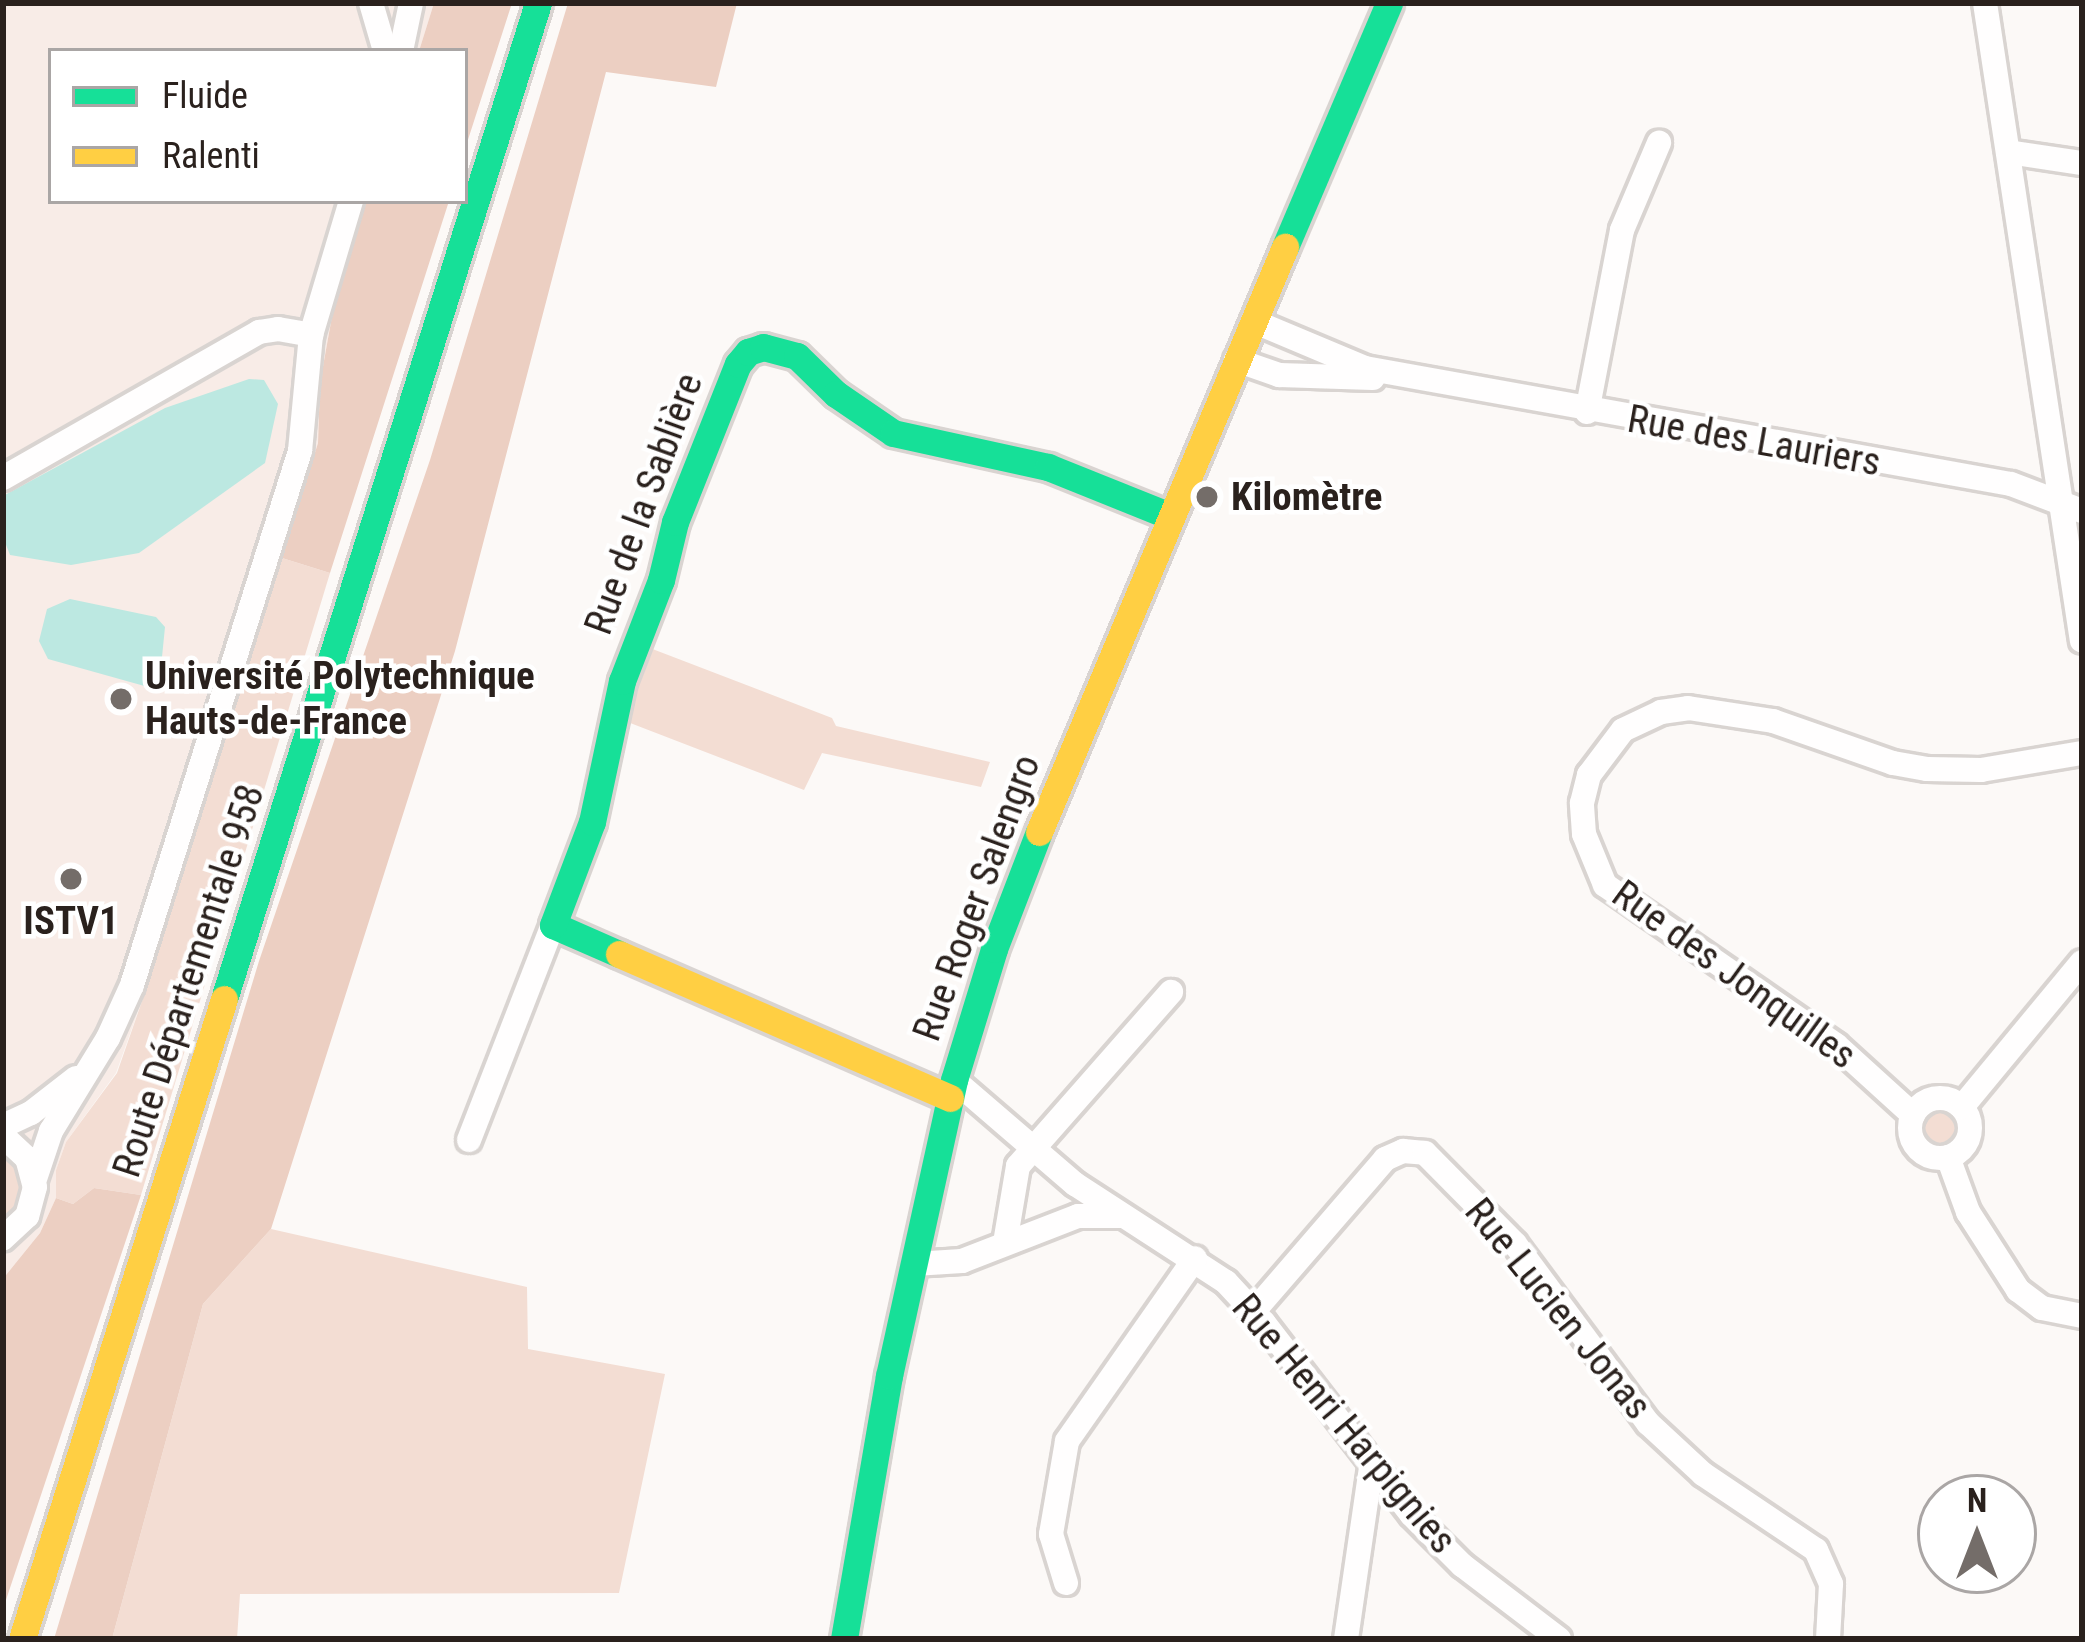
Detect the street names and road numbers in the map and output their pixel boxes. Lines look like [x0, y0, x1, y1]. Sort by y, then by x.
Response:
street label: Rue de la Sablière [575, 367, 713, 641]
street label: Rue des Lauriers [1624, 396, 1884, 486]
street label: Rue Roger Salengro [904, 749, 1050, 1047]
street label: Route Départementale 958 [103, 779, 275, 1183]
street label: Rue des Jonquilles [1603, 871, 1865, 1079]
street label: Rue Lucien Jonas [1455, 1189, 1661, 1429]
street label: Rue Henri Harpignies [1222, 1285, 1466, 1563]

